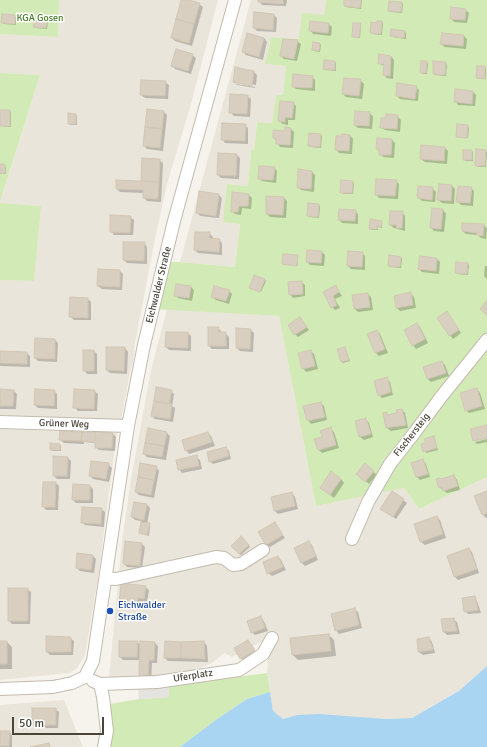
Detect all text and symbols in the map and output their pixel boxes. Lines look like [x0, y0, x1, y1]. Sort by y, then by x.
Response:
park label: KGA Gosen [16, 12, 64, 24]
street label: Eichwalder Straße [144, 245, 174, 325]
street label: Fischersteig [391, 411, 433, 459]
street label: Grüner Weg [39, 417, 89, 431]
place label: Eichwalder Straße [118, 599, 165, 622]
marker: Eichwalder Straße [105, 606, 115, 616]
street label: Uferplatz [172, 667, 214, 685]
scale bar [14, 709, 106, 735]
text: 50 m [19, 716, 44, 731]

